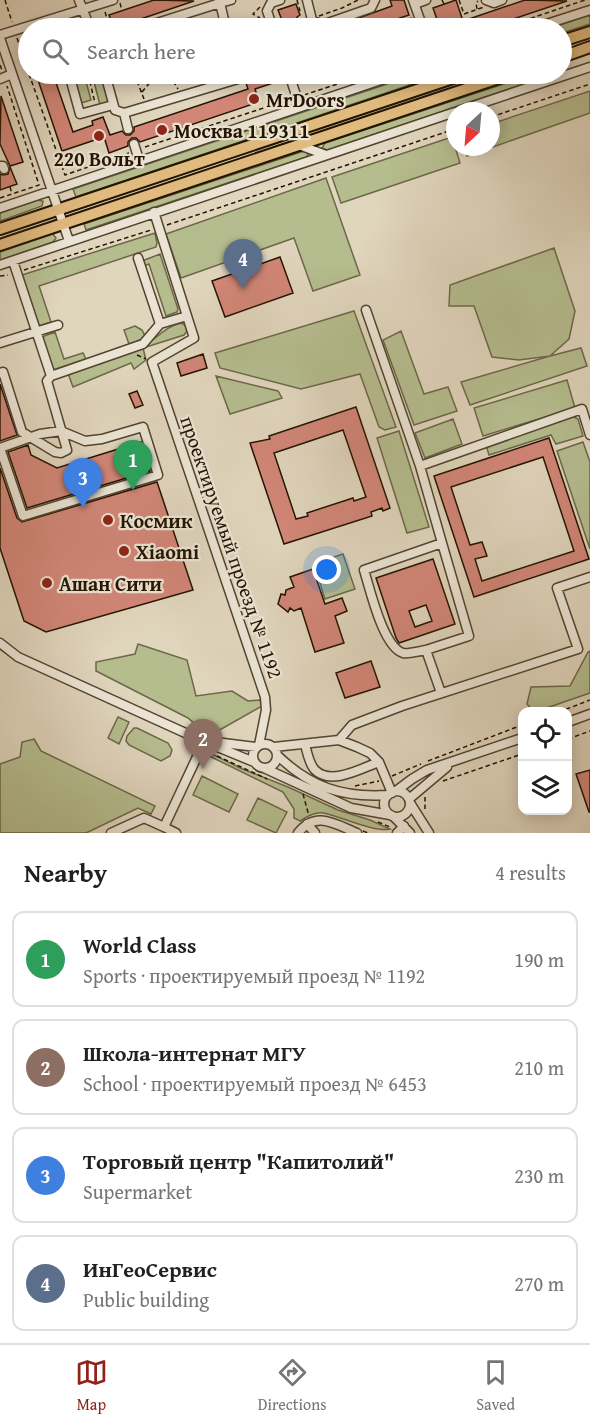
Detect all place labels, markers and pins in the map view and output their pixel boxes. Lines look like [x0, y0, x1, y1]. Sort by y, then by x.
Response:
place label: MrDoors [266, 85, 345, 114]
marker: MrDoors [247, 92, 261, 106]
place label: Москва 119311 [174, 116, 310, 145]
marker: Москва 119311 [155, 123, 169, 137]
marker: 220 Вольт [92, 129, 106, 143]
place label: 220 Вольт [53, 144, 145, 173]
pin: 4 [224, 240, 262, 289]
pin: 1 [114, 440, 152, 490]
pin: 3 [64, 458, 103, 508]
place label: Космик [120, 506, 193, 535]
marker: Космик [101, 513, 115, 527]
place label: Xiaomi [136, 537, 199, 566]
marker: Xiaomi [117, 544, 131, 558]
place label: Ашан Сити [59, 569, 163, 598]
marker: Ашан Сити [40, 576, 54, 590]
pin: 2 [184, 720, 222, 769]

